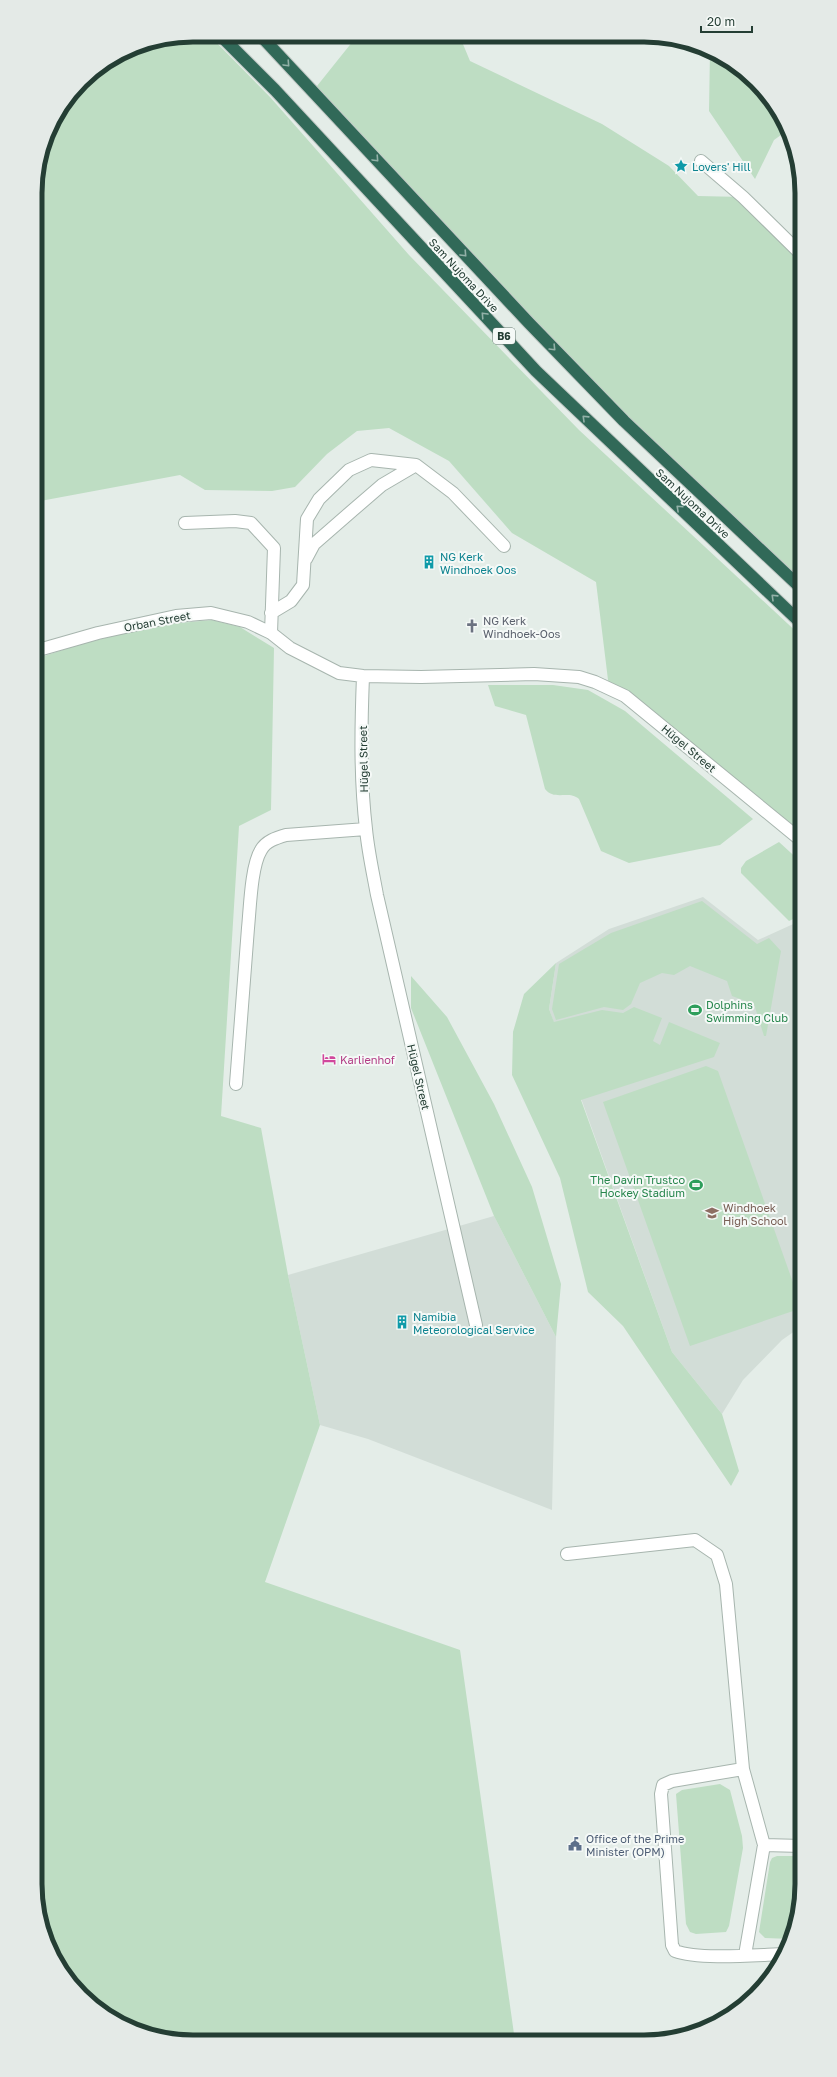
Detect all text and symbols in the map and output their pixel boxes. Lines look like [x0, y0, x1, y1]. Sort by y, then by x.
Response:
scale bar [701, 8, 752, 34]
text: 20 m [707, 14, 735, 29]
one-way arrow [282, 59, 289, 66]
one-way arrow [371, 154, 378, 162]
place icon: Lovers' Hill [673, 158, 689, 174]
place label: Lovers' Hill [692, 160, 751, 173]
street label: Sam Nujoma Drive [426, 235, 502, 315]
one-way arrow [459, 249, 467, 257]
one-way arrow [482, 312, 489, 320]
road number: B6 [493, 328, 515, 344]
one-way arrow [549, 343, 556, 351]
one-way arrow [582, 416, 590, 423]
street label: Sam Nujoma Drive [653, 465, 733, 541]
one-way arrow [676, 505, 684, 513]
place label: NG Kerk Windhoek Oos [440, 550, 516, 576]
building icon: NG Kerk Windhoek Oos [421, 554, 437, 570]
one-way arrow [771, 594, 779, 602]
street label: Orban Street [123, 608, 191, 634]
place label: NG Kerk Windhoek-Oos [483, 614, 560, 640]
church icon: NG Kerk Windhoek-Oos [464, 618, 480, 634]
street label: Hügel Street [659, 721, 719, 775]
street label: Hügel Street [356, 725, 370, 793]
place label: Dolphins Swimming Club [706, 998, 788, 1024]
sports icon: Dolphins Swimming Club [687, 1002, 703, 1018]
street label: Hügel Street [405, 1043, 433, 1111]
hotel icon: Karlienhof [321, 1051, 337, 1067]
place label: Karlienhof [340, 1053, 395, 1066]
place label: The Davin Trustco Hockey Stadium [590, 1173, 685, 1199]
sports icon: The Davin Trustco Hockey Stadium [688, 1177, 704, 1193]
place label: Windhoek High School [723, 1201, 788, 1227]
school or university icon: Windhoek High School [704, 1205, 720, 1221]
place label: Namibia Meteorological Service [413, 1310, 535, 1336]
building icon: Namibia Meteorological Service [394, 1314, 410, 1330]
place label: Office of the Prime Minister (OPM) [586, 1832, 684, 1858]
public building icon: Office of the Prime Minister (OPM) [567, 1836, 583, 1852]

